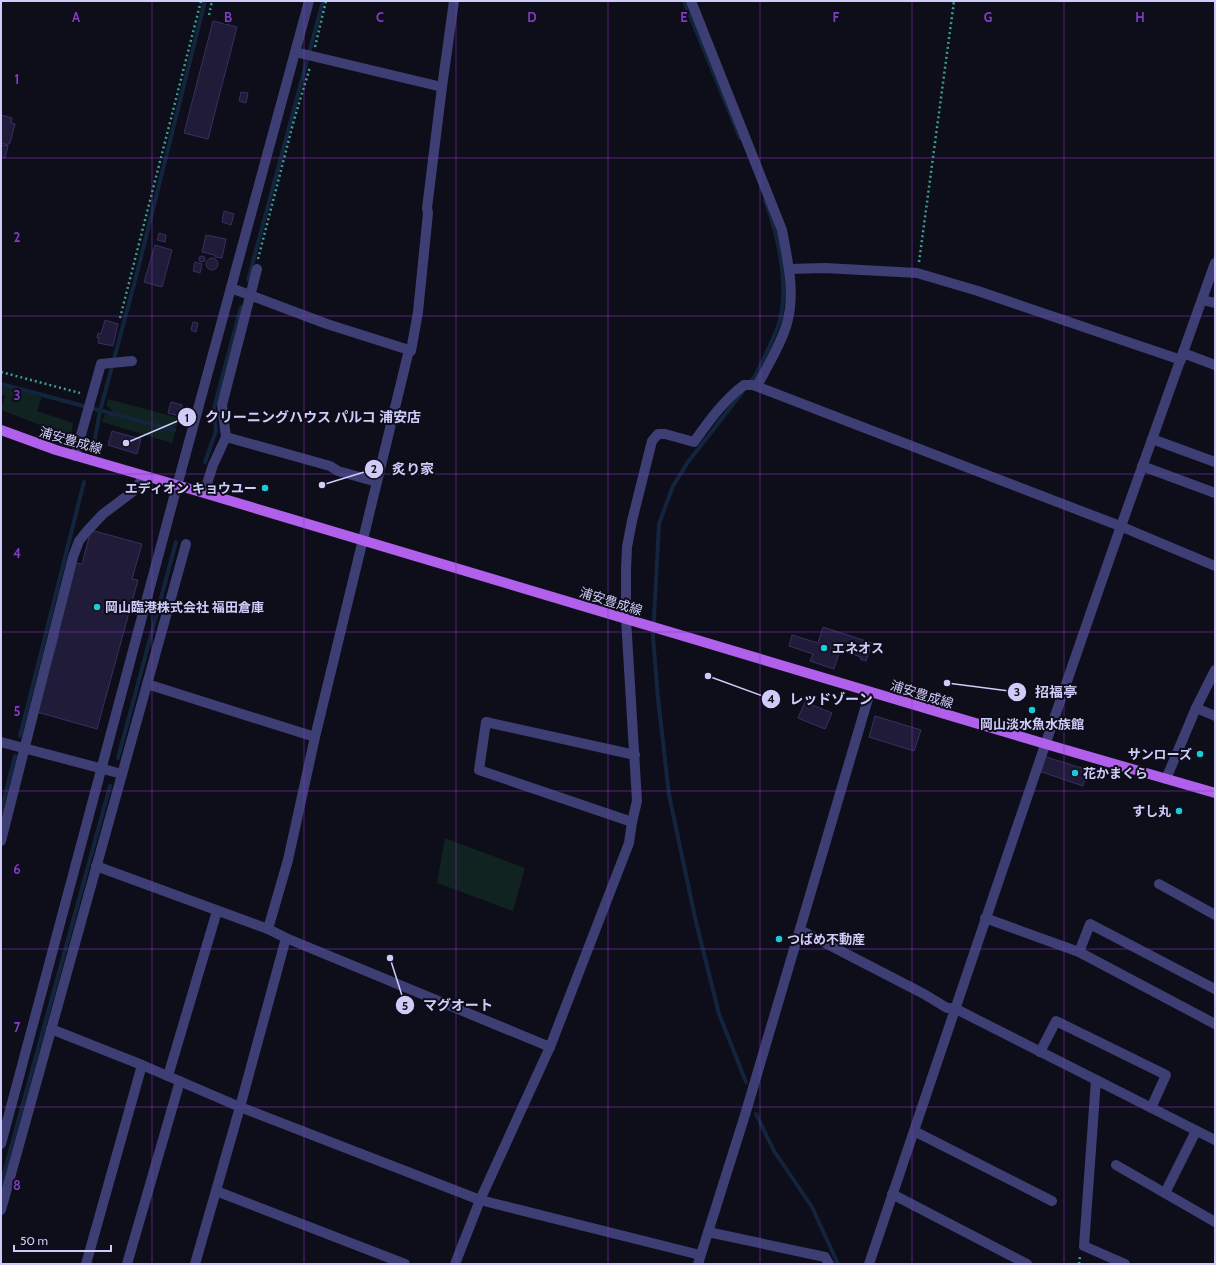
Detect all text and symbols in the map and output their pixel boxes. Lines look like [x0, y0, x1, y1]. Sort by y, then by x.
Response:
text: A [72, 9, 81, 25]
text: B [224, 9, 232, 25]
text: C [376, 9, 384, 25]
text: D [527, 9, 537, 25]
text: E [680, 9, 688, 25]
text: F [833, 9, 840, 25]
text: G [984, 9, 993, 25]
text: H [1135, 9, 1145, 25]
text: 1 [15, 71, 19, 87]
text: 2 [14, 229, 21, 245]
text: 3 [13, 387, 21, 403]
callout: クリーニングハウス パルコ 浦安店 [177, 404, 429, 430]
text: クリーニングハウス パルコ 浦安店 [205, 408, 421, 426]
text: 1 [185, 410, 189, 425]
street label: 浦安豊成線 [38, 423, 104, 457]
callout: 炙り家 [364, 456, 442, 482]
text: 炙り家 [392, 460, 434, 478]
text: 2 [371, 461, 377, 476]
place label: エディオン キョウユー [125, 480, 257, 496]
marker: エディオン キョウユー [260, 483, 270, 493]
text: 4 [13, 545, 21, 561]
street label: 浦安豊成線 [578, 584, 644, 618]
place label: 岡山臨港株式会社 福田倉庫 [105, 599, 264, 615]
marker: 岡山臨港株式会社 福田倉庫 [92, 602, 102, 612]
place label: エネオス [832, 640, 884, 656]
marker: エネオス [819, 643, 829, 653]
street label: 浦安豊成線 [889, 677, 955, 711]
callout: 招福亭 [1007, 679, 1085, 705]
text: 招福亭 [1035, 683, 1077, 701]
text: 3 [1014, 684, 1020, 699]
callout: レッドゾーン [761, 686, 881, 712]
text: レッドゾーン [789, 690, 873, 708]
text: 4 [767, 691, 775, 706]
text: 5 [14, 703, 21, 719]
marker: 岡山淡水魚水族館 [1027, 705, 1037, 715]
place label: 岡山淡水魚水族館 [980, 716, 1084, 732]
place label: サンローズ [1128, 746, 1192, 762]
marker: サンローズ [1195, 749, 1205, 759]
place label: 花かまくら [1083, 765, 1148, 781]
marker: 花かまくら [1070, 768, 1080, 778]
place label: すし丸 [1132, 803, 1171, 819]
marker: すし丸 [1174, 806, 1184, 816]
text: 6 [13, 861, 21, 877]
place label: つばめ不動産 [787, 931, 865, 947]
marker: つばめ不動産 [774, 934, 784, 944]
callout: マグオート [395, 992, 501, 1018]
text: マグオート [423, 996, 493, 1014]
text: 5 [402, 998, 408, 1013]
text: 7 [14, 1019, 21, 1035]
text: 8 [13, 1177, 21, 1193]
scale bar [14, 1227, 111, 1253]
text: 50 m [20, 1233, 48, 1248]

